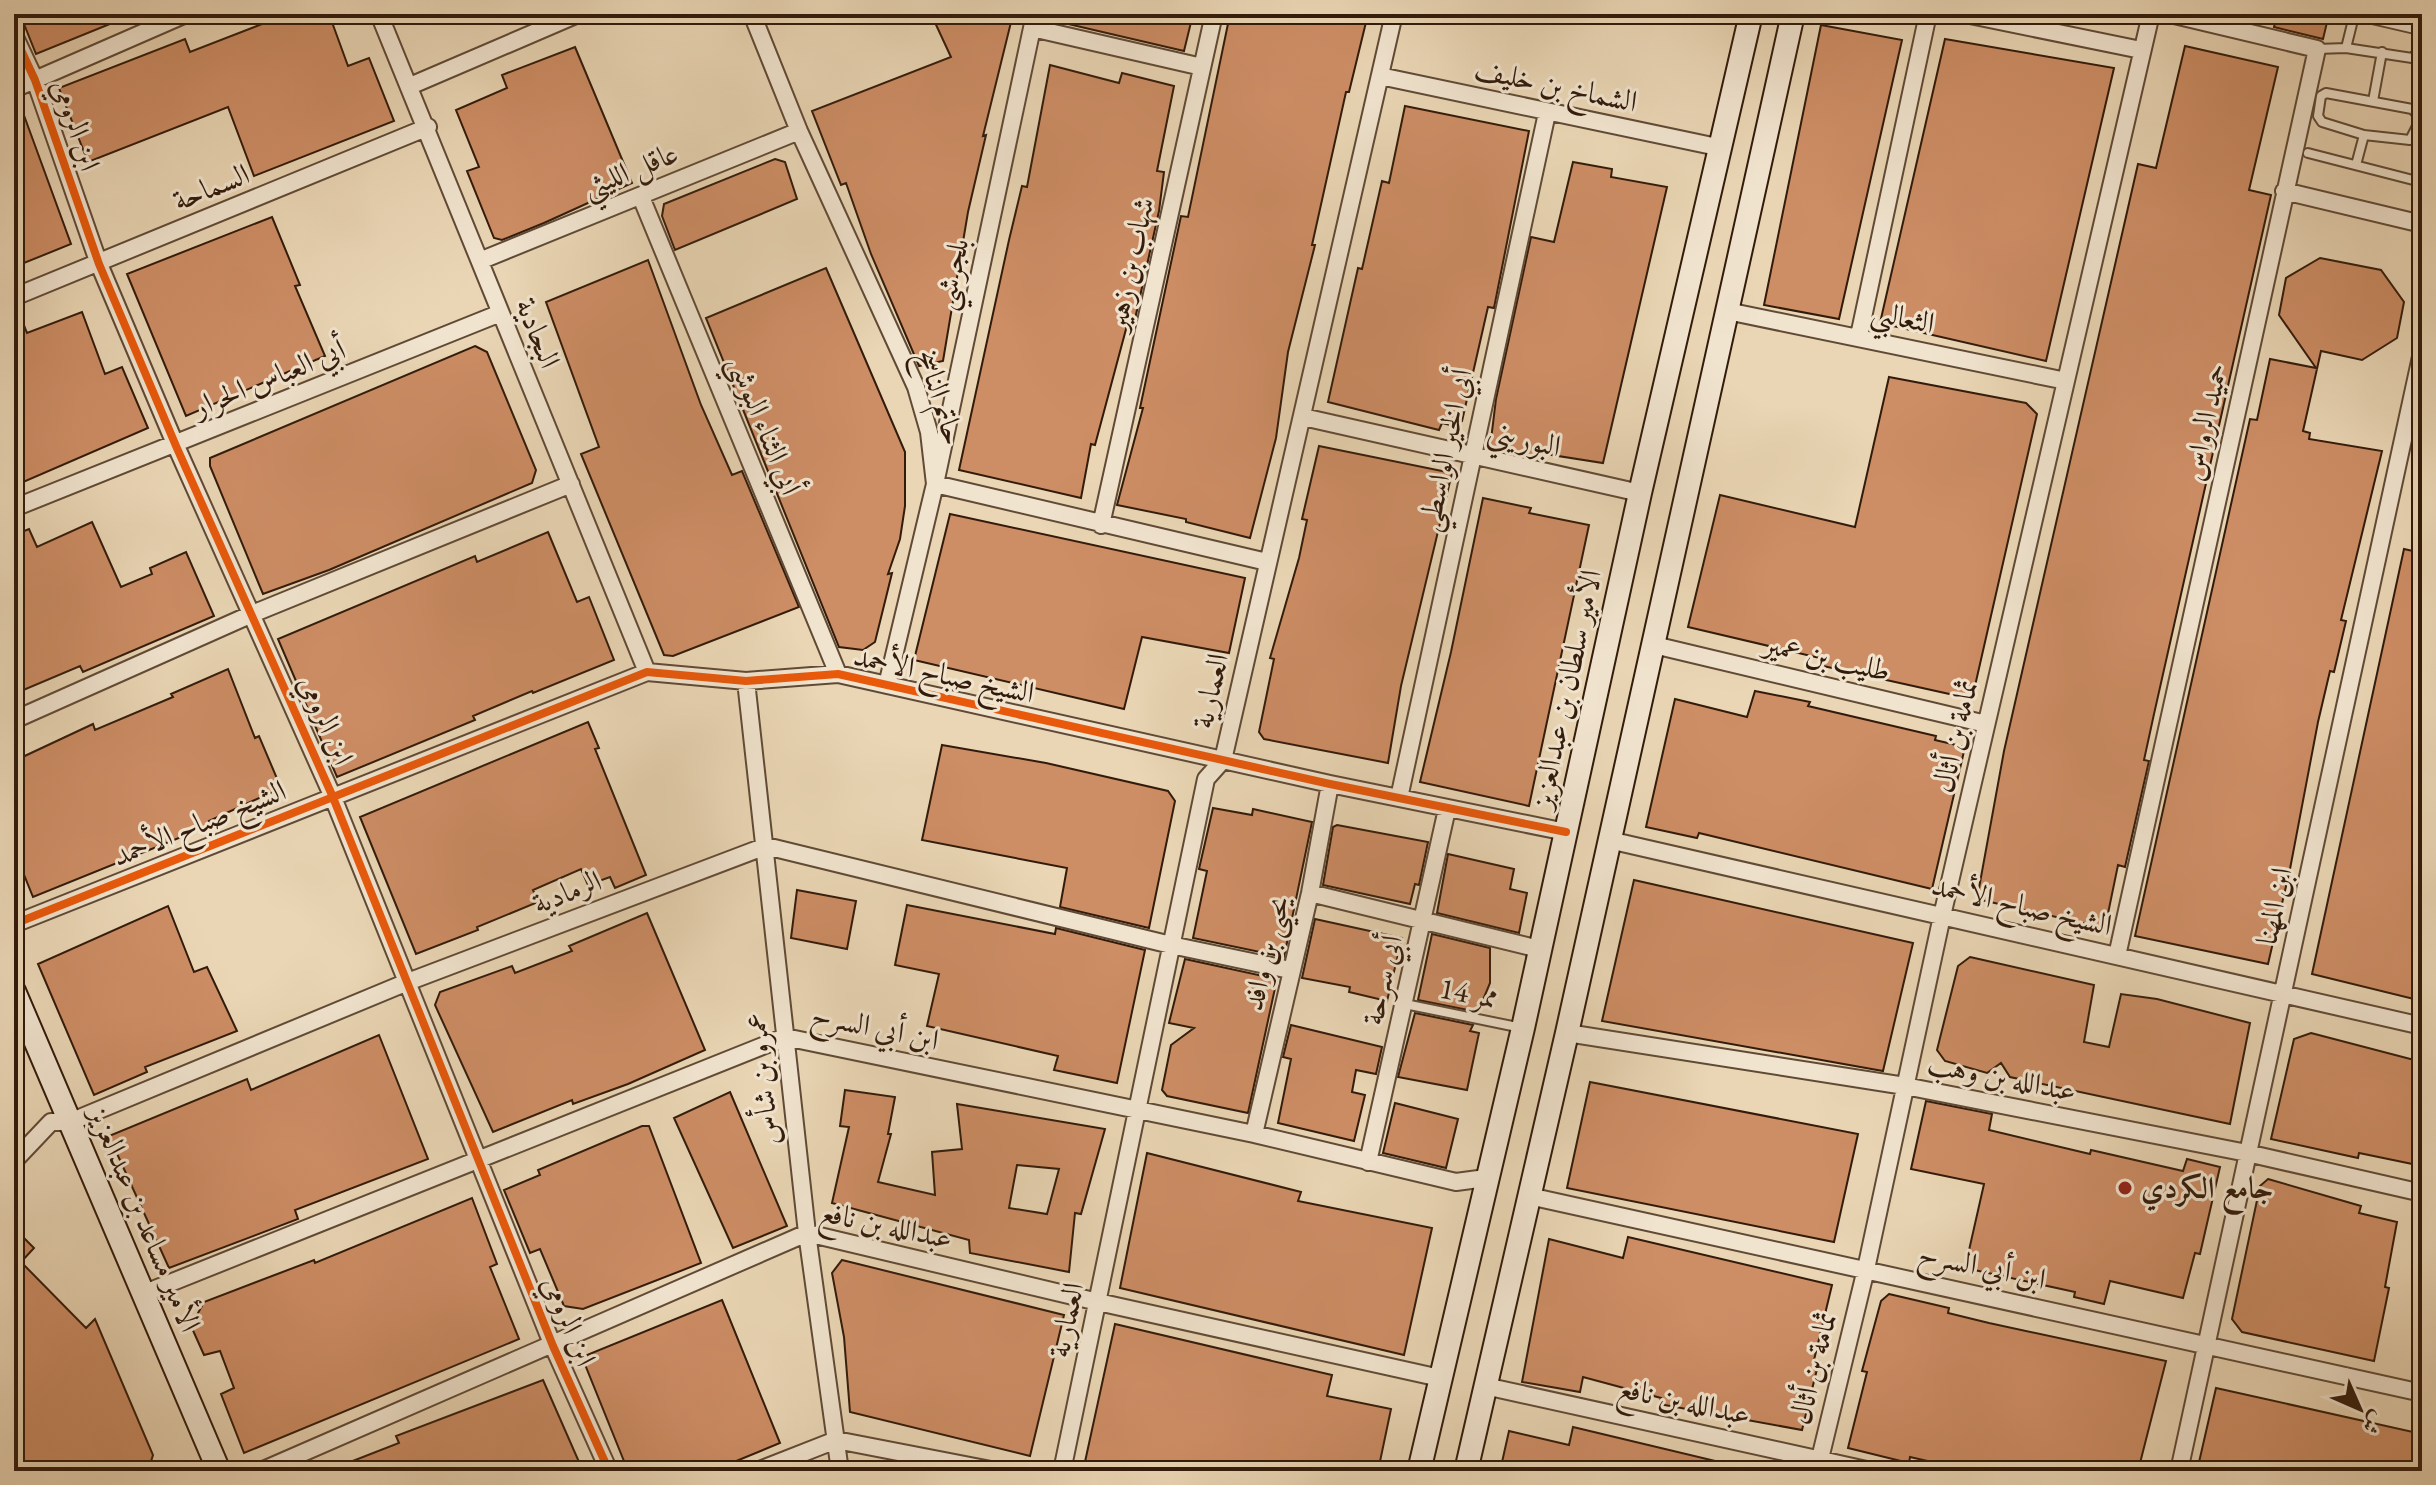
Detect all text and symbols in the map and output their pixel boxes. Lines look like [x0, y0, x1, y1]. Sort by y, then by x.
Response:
street label: الشماخ بن خليف [1470, 48, 1641, 128]
street label: ابن الرومي [38, 74, 110, 178]
street label: عاقل الليثي [576, 133, 687, 215]
street label: السماحة [167, 154, 255, 219]
street label: شهاب بن زهير [1096, 194, 1163, 337]
street label: بلجرشي [924, 234, 986, 315]
street label: الثعالبي [1866, 291, 1938, 351]
street label: البجادية [507, 292, 570, 374]
street label: أبي العباس الحرار [183, 328, 353, 432]
street label: حاتم الناسخ [902, 344, 974, 451]
street label: أبي الثناء البوشي [711, 349, 812, 504]
street label: حميد الرواس [2173, 359, 2236, 484]
street label: أبي الخير الواسطي [1407, 365, 1490, 537]
street label: البوريني [1482, 412, 1565, 473]
street label: الأمير سلطان بن عبدالعزيز [1520, 566, 1610, 815]
street label: طليب بن عمير [1757, 622, 1894, 690]
street label: الشيخ صباح الأحمد [848, 634, 1038, 720]
street label: العمارية [1182, 649, 1237, 732]
street label: ابن الرومي [285, 669, 363, 773]
street label: ثمامة بن أثال [1922, 675, 1986, 796]
street label: الشيخ صباح الأحمد [106, 769, 294, 883]
street label: الرمادية [527, 861, 607, 922]
street label: الشيخ صباح الأحمد [1926, 864, 2116, 952]
street label: ابن المهنا [2246, 864, 2301, 948]
street label: يحيى بن وافد [1232, 891, 1305, 1016]
street label: أبي سرحة [1351, 931, 1416, 1030]
street label: ممر 14 [1437, 968, 1502, 1017]
street label: ابن أبي السرح [806, 993, 943, 1066]
street label: عمرو بن شأس [734, 1011, 788, 1148]
street label: عبدالله بن وهب [1924, 1043, 2080, 1110]
street label: الأمير مساعد بن عبدالعزيز [79, 1097, 211, 1337]
place label: جامع الكردي [2141, 1168, 2273, 1215]
marker: جامع الكردي [2116, 1179, 2134, 1197]
street label: عبدالله بن نافع [814, 1191, 956, 1265]
street label: ابن أبي السرح [1913, 1232, 2050, 1305]
street label: ابن الرومي [528, 1270, 606, 1374]
street label: العمارية [1039, 1279, 1093, 1361]
street label: ثمامة بن أثال [1779, 1307, 1845, 1428]
street label: عبدالله بن نافع [1612, 1367, 1754, 1441]
north arrow [2320, 1369, 2400, 1449]
text: ش [2356, 1405, 2392, 1441]

